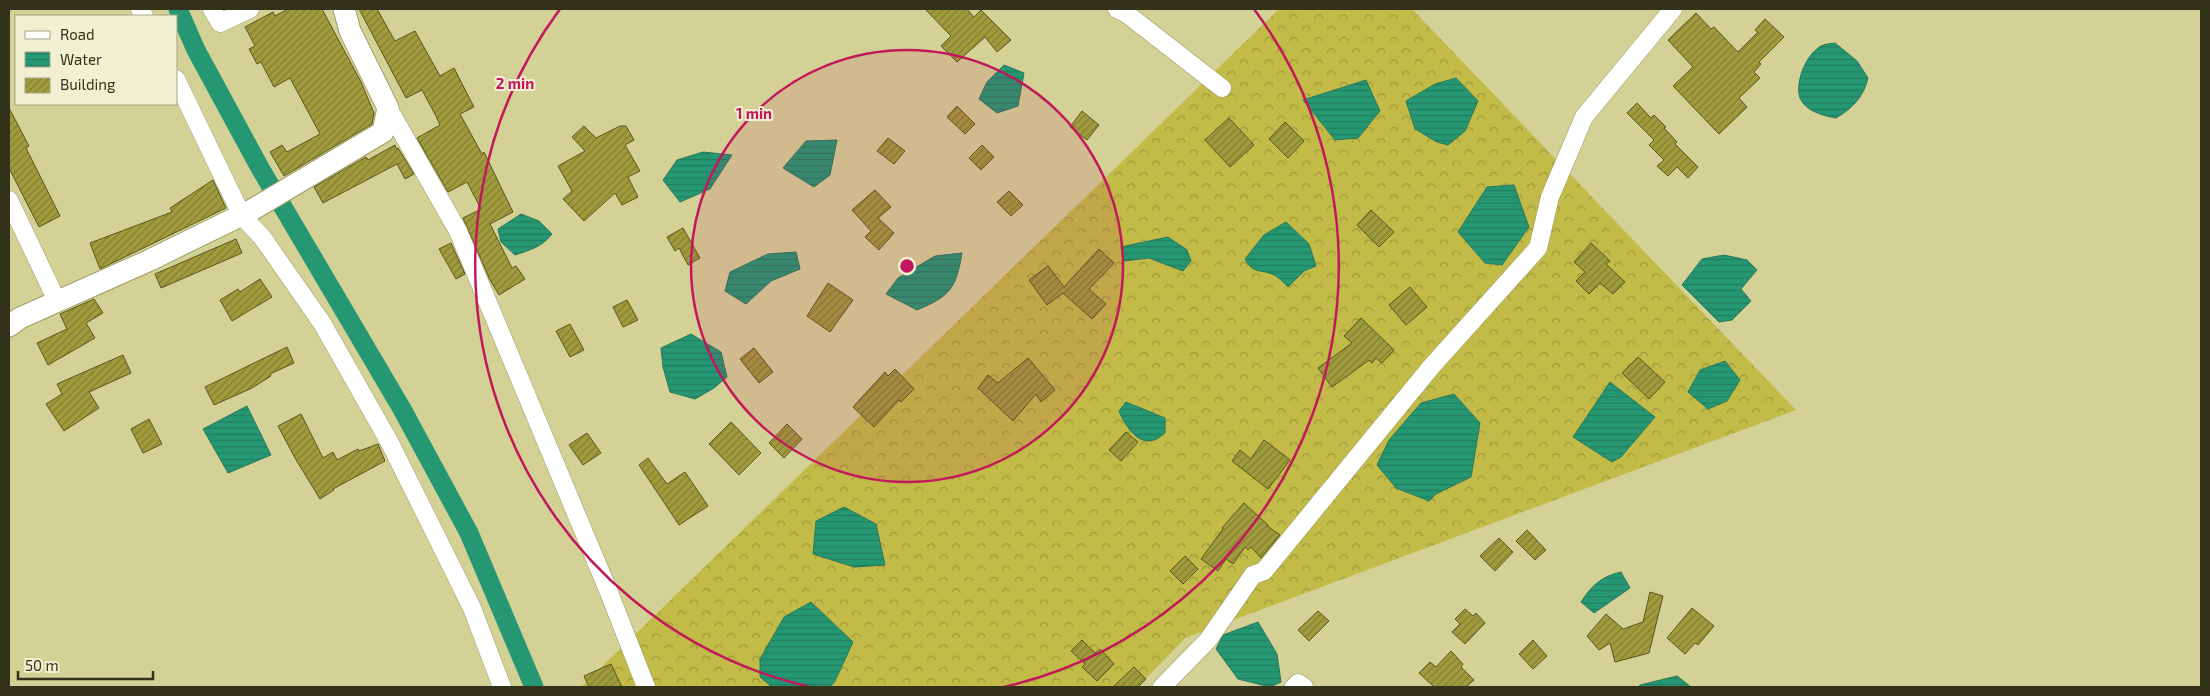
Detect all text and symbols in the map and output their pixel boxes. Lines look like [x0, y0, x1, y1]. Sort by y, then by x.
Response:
legend [15, 15, 178, 105]
text: Road [60, 25, 95, 43]
text: Water [60, 50, 102, 68]
text: 2 min [496, 74, 534, 92]
text: Building [60, 75, 116, 93]
text: 1 min [736, 104, 772, 122]
centre of rings [898, 257, 916, 275]
scale bar [18, 648, 152, 680]
text: 50 m [25, 656, 59, 674]

